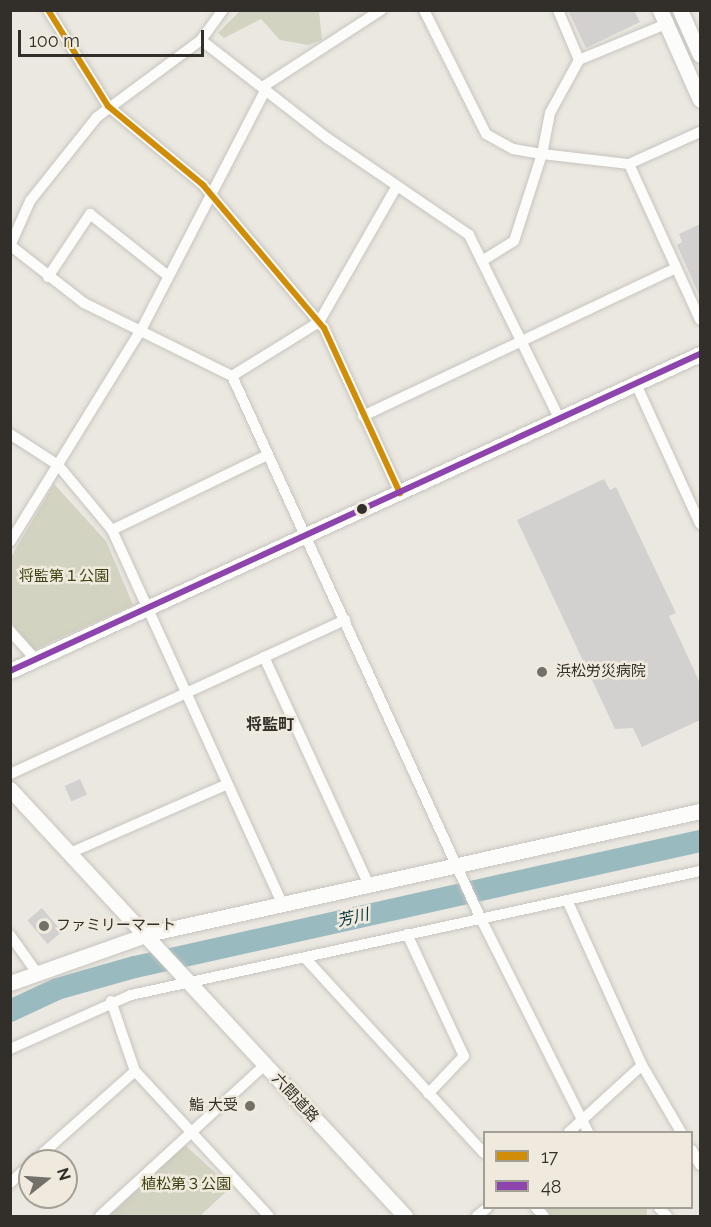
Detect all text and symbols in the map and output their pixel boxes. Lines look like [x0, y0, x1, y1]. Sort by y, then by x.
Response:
scale bar [21, 18, 207, 56]
text: 100 m [29, 30, 80, 51]
unlabelled marker [356, 503, 368, 515]
park label: 将監第１公園 [19, 568, 109, 586]
marker: 浜松労災病院 [533, 663, 551, 681]
place label: 浜松労災病院 [556, 663, 646, 681]
district label: 将監町 [246, 715, 294, 735]
water label: 芳川 [335, 905, 371, 931]
place label: ファミリーマート [56, 917, 176, 935]
marker: ファミリーマート [37, 919, 51, 933]
street label: 六間道路 [268, 1070, 322, 1126]
place label: 鮨 大受 [189, 1097, 238, 1115]
marker: 鮨 大受 [243, 1099, 257, 1113]
legend [483, 1131, 693, 1209]
text: 17 [541, 1146, 558, 1167]
north arrow [18, 1149, 78, 1209]
text: N [53, 1166, 75, 1183]
park label: 植松第３公園 [141, 1176, 231, 1194]
text: 48 [541, 1176, 562, 1197]

